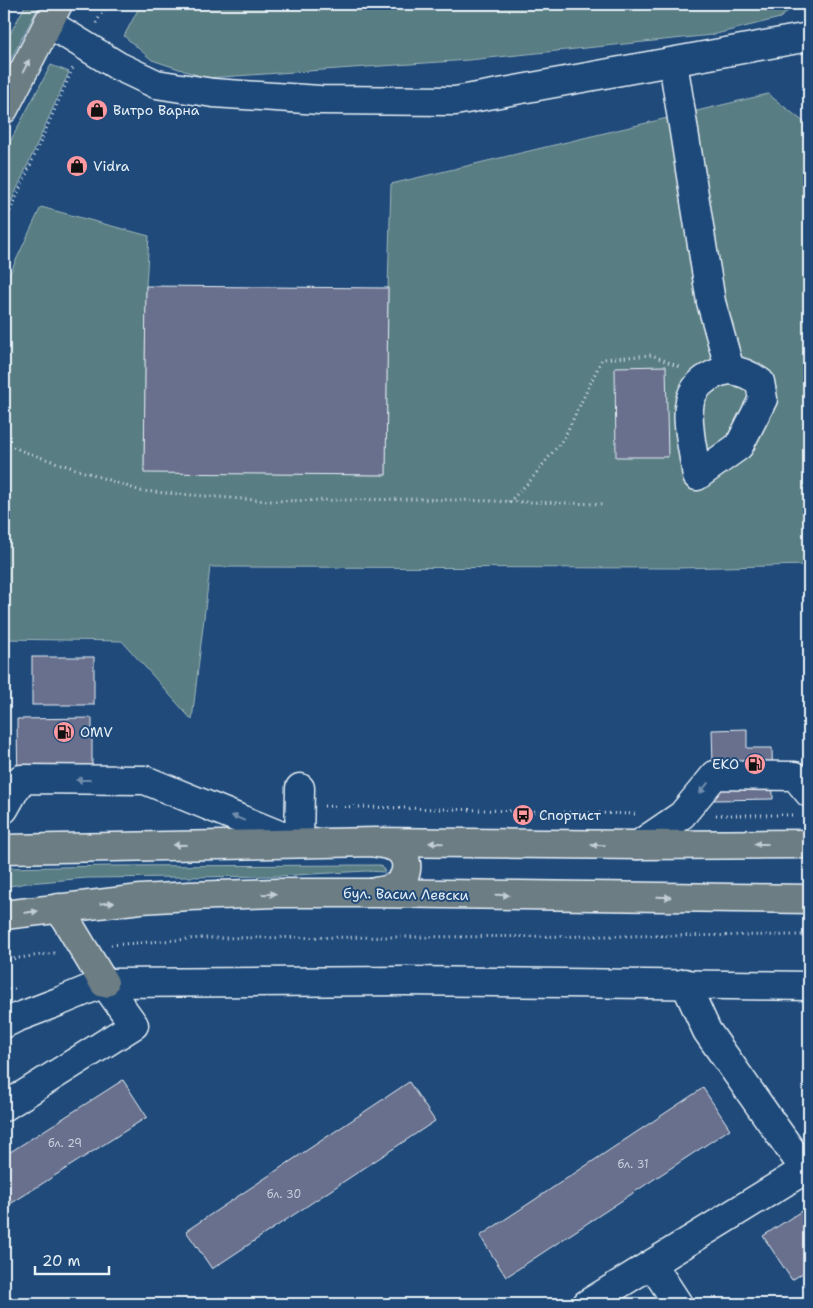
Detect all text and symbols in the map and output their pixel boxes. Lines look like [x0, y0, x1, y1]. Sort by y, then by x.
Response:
one-way arrow [22, 58, 30, 73]
shop icon: Витро Варна [85, 98, 109, 122]
place label: Витро Варна [113, 101, 200, 119]
shop icon: Vidra [65, 154, 89, 178]
place label: Vidra [93, 157, 130, 175]
fuel station icon: OMV [52, 720, 76, 744]
place label: OMV [80, 723, 113, 741]
fuel station icon: EKO [743, 752, 767, 776]
place label: EKO [712, 755, 739, 773]
one-way arrow [74, 776, 90, 784]
one-way arrow [699, 781, 710, 794]
bus stop icon: Спортист [511, 803, 535, 827]
place label: Спортист [539, 806, 602, 824]
one-way arrow [230, 814, 245, 822]
one-way arrow [427, 839, 443, 847]
one-way arrow [590, 840, 606, 848]
one-way arrow [752, 840, 768, 848]
one-way arrow [172, 842, 188, 850]
street label: бул. Васил Левски [343, 884, 469, 904]
one-way arrow [262, 889, 278, 897]
one-way arrow [494, 891, 510, 899]
one-way arrow [657, 893, 673, 901]
one-way arrow [100, 899, 116, 907]
one-way arrow [24, 908, 40, 916]
house number: бл. 29 [48, 1136, 82, 1151]
house number: бл. 31 [617, 1157, 649, 1172]
house number: бл. 30 [267, 1187, 301, 1202]
scale bar [35, 1243, 109, 1275]
text: 20 m [42, 1251, 81, 1271]

